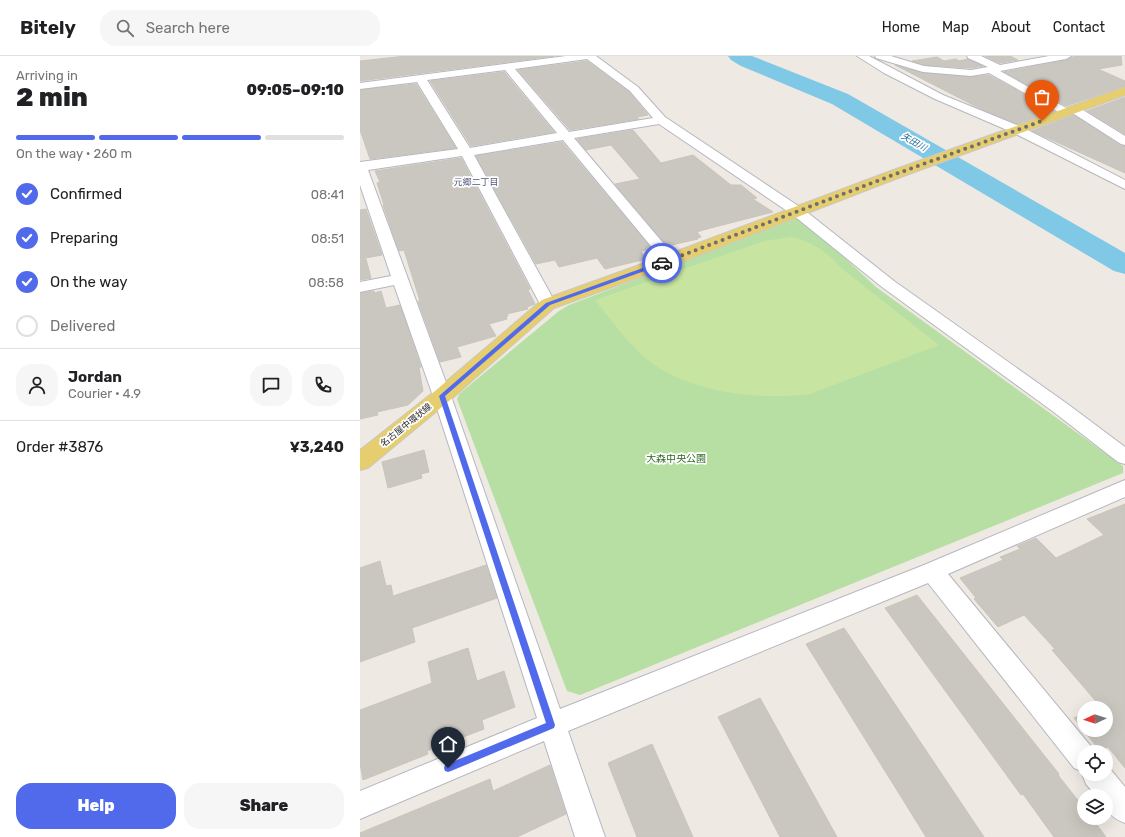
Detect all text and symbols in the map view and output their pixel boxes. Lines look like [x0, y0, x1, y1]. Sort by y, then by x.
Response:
search box [100, 10, 380, 46]
text: Bitely [20, 16, 76, 39]
icon: search [114, 17, 136, 39]
text: Search here [146, 19, 230, 37]
text: Home [882, 19, 920, 36]
text: Map [942, 19, 969, 36]
text: About [991, 19, 1031, 36]
text: Contact [1053, 19, 1105, 36]
text: Arriving in [16, 68, 78, 83]
pin [1025, 80, 1059, 121]
text: 09:05–09:10 [247, 81, 344, 99]
text: 2 min [16, 82, 88, 113]
icon: bag [1031, 86, 1053, 108]
water label: 矢田川 [900, 131, 929, 154]
text: On the way · 260 m [16, 146, 132, 161]
district label: 元郷二丁目 [453, 177, 499, 187]
icon: check [16, 183, 38, 205]
text: Confirmed [50, 185, 122, 203]
text: 08:41 [311, 187, 344, 202]
icon: check [16, 227, 38, 249]
text: Preparing [50, 229, 118, 247]
text: 08:51 [311, 231, 344, 246]
courier [642, 243, 682, 283]
icon: car [651, 252, 673, 274]
icon: check [16, 271, 38, 293]
text: On the way [50, 273, 128, 291]
text: 08:58 [308, 275, 344, 290]
text: Delivered [50, 317, 115, 335]
button: person [16, 364, 58, 406]
button: chat [250, 364, 292, 406]
button: phone [302, 364, 344, 406]
text: Jordan [68, 368, 122, 386]
text: Courier · 4.9 [68, 386, 141, 401]
street label: 名古屋中環状線 [378, 400, 434, 449]
text: Order #3876 [16, 438, 103, 456]
text: ¥3,240 [289, 438, 344, 456]
park label: 大森中央公園 [646, 453, 706, 465]
north arrow [1077, 701, 1113, 737]
map controls [1077, 701, 1113, 825]
pin [431, 727, 465, 768]
icon: home [437, 733, 459, 755]
button: locate [1077, 745, 1113, 781]
button: Help [16, 783, 176, 829]
button: Share [184, 783, 344, 829]
button: layers [1077, 789, 1113, 825]

